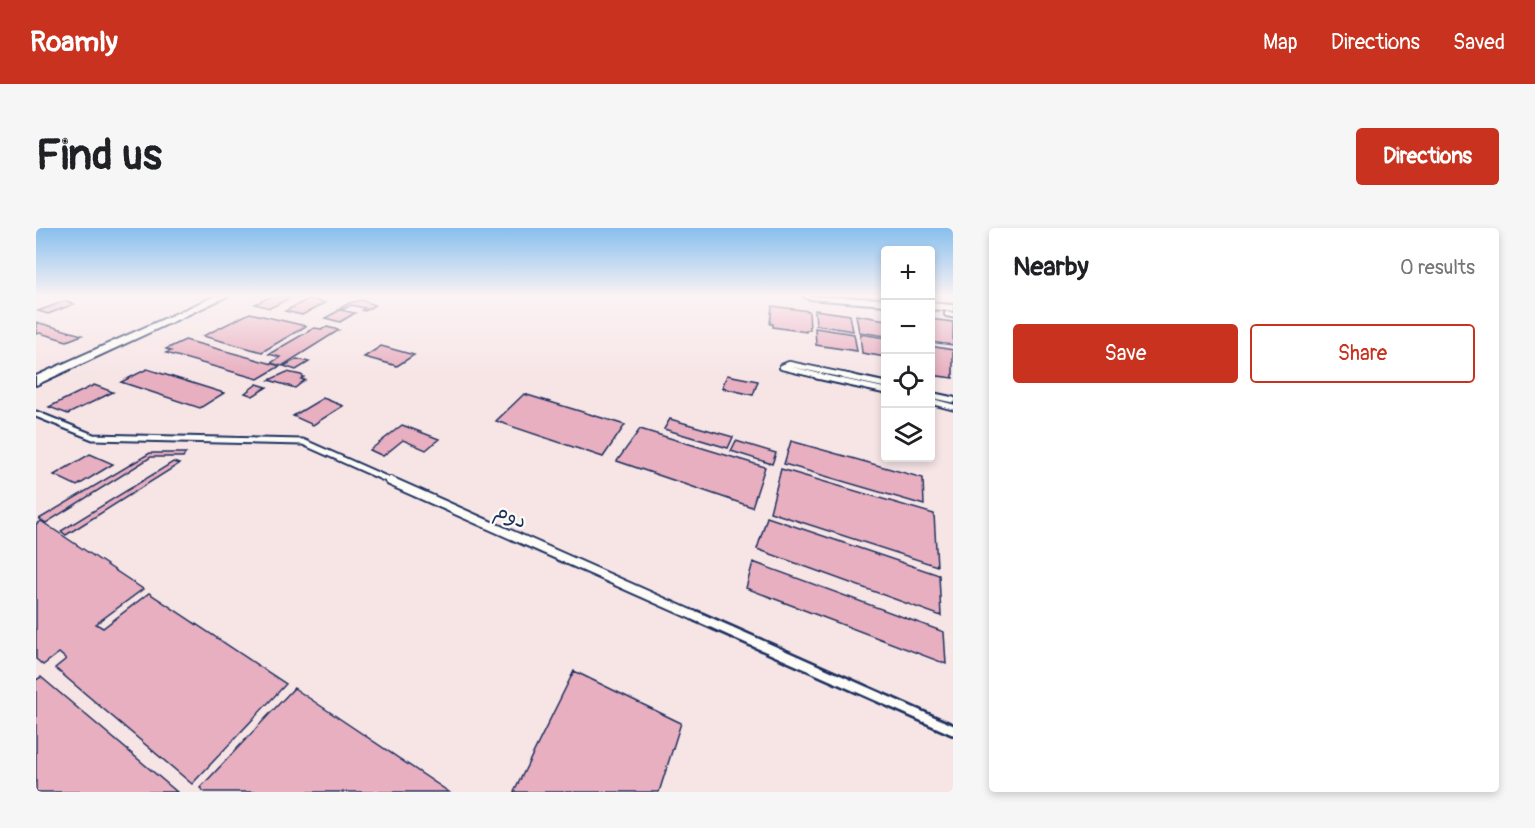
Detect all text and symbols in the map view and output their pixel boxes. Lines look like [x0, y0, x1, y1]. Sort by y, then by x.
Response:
text: Roamly [30, 25, 118, 60]
text: Map [1263, 29, 1298, 56]
text: Directions [1331, 29, 1420, 56]
text: Saved [1453, 29, 1505, 56]
button: Directions [1356, 128, 1499, 185]
text: Find us [36, 130, 162, 182]
map controls [881, 246, 935, 462]
button: + [881, 246, 935, 300]
text: Nearby [1013, 251, 1089, 283]
text: 0 results [1400, 255, 1475, 280]
button: − [881, 300, 935, 354]
button: Save [1013, 324, 1238, 383]
button: Share [1250, 324, 1475, 383]
button: locate [881, 354, 935, 408]
button: layers [881, 408, 935, 462]
street label: دوم [490, 498, 531, 537]

